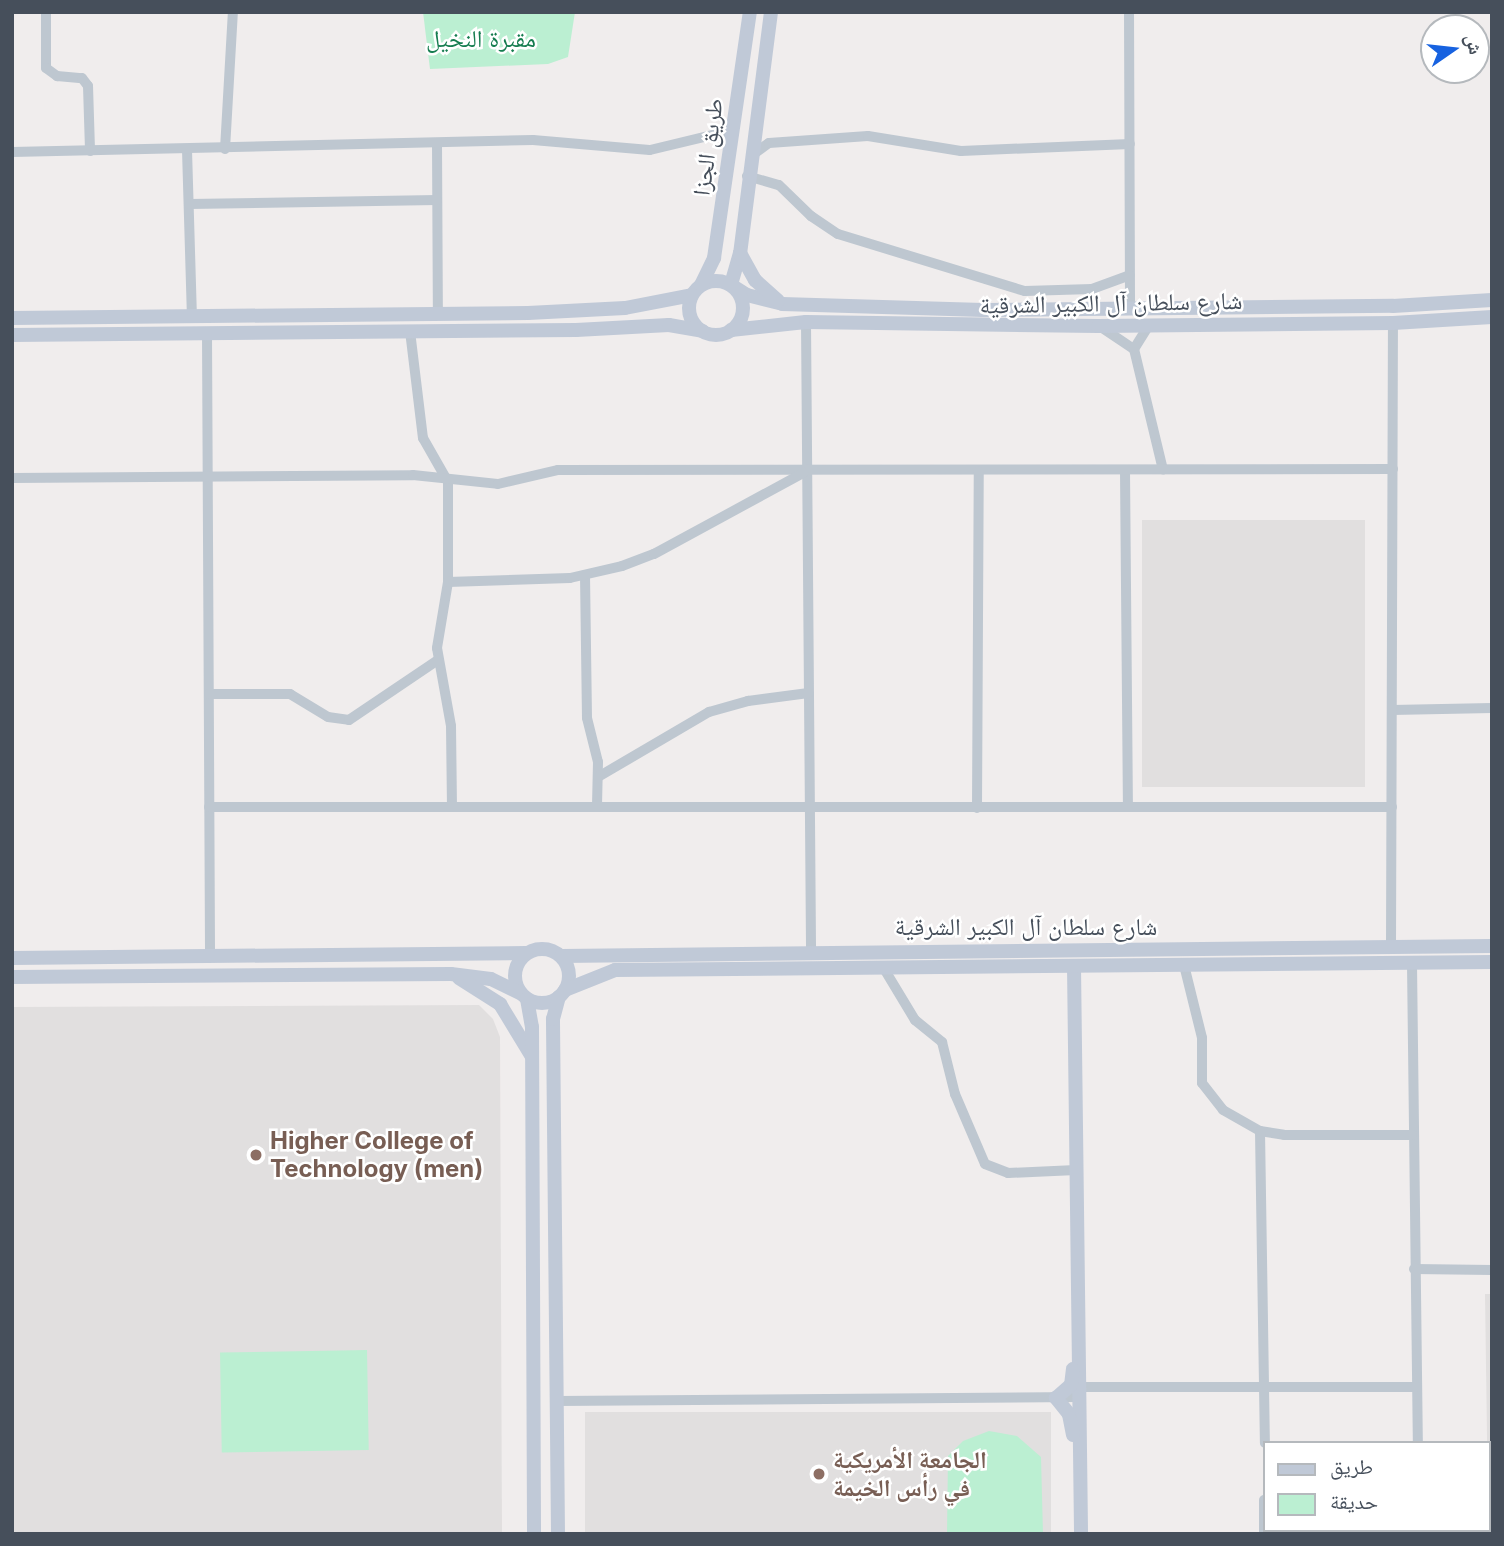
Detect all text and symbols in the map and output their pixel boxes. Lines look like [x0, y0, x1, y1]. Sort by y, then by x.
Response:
north arrow [1420, 14, 1490, 84]
park label: مقبرة النخيل [426, 25, 536, 53]
text: ش [1460, 32, 1488, 57]
street label: طريق الجزا [687, 96, 729, 198]
street label: شارع سلطان آل الكبير الشرقية [979, 286, 1243, 320]
street label: شارع سلطان آل الكبير الشرقية [895, 913, 1157, 941]
place label: Higher College of Technology (men) [270, 1127, 483, 1183]
marker: Higher College of Technology (men) [248, 1147, 264, 1163]
legend [1262, 1441, 1490, 1532]
place label: الجامعة الأمريكية في رأس الخيمة [833, 1446, 987, 1502]
text: طريق [1330, 1454, 1373, 1479]
marker: الجامعة الأمريكية في رأس الخيمة [811, 1466, 827, 1482]
text: حديقة [1330, 1489, 1378, 1514]

